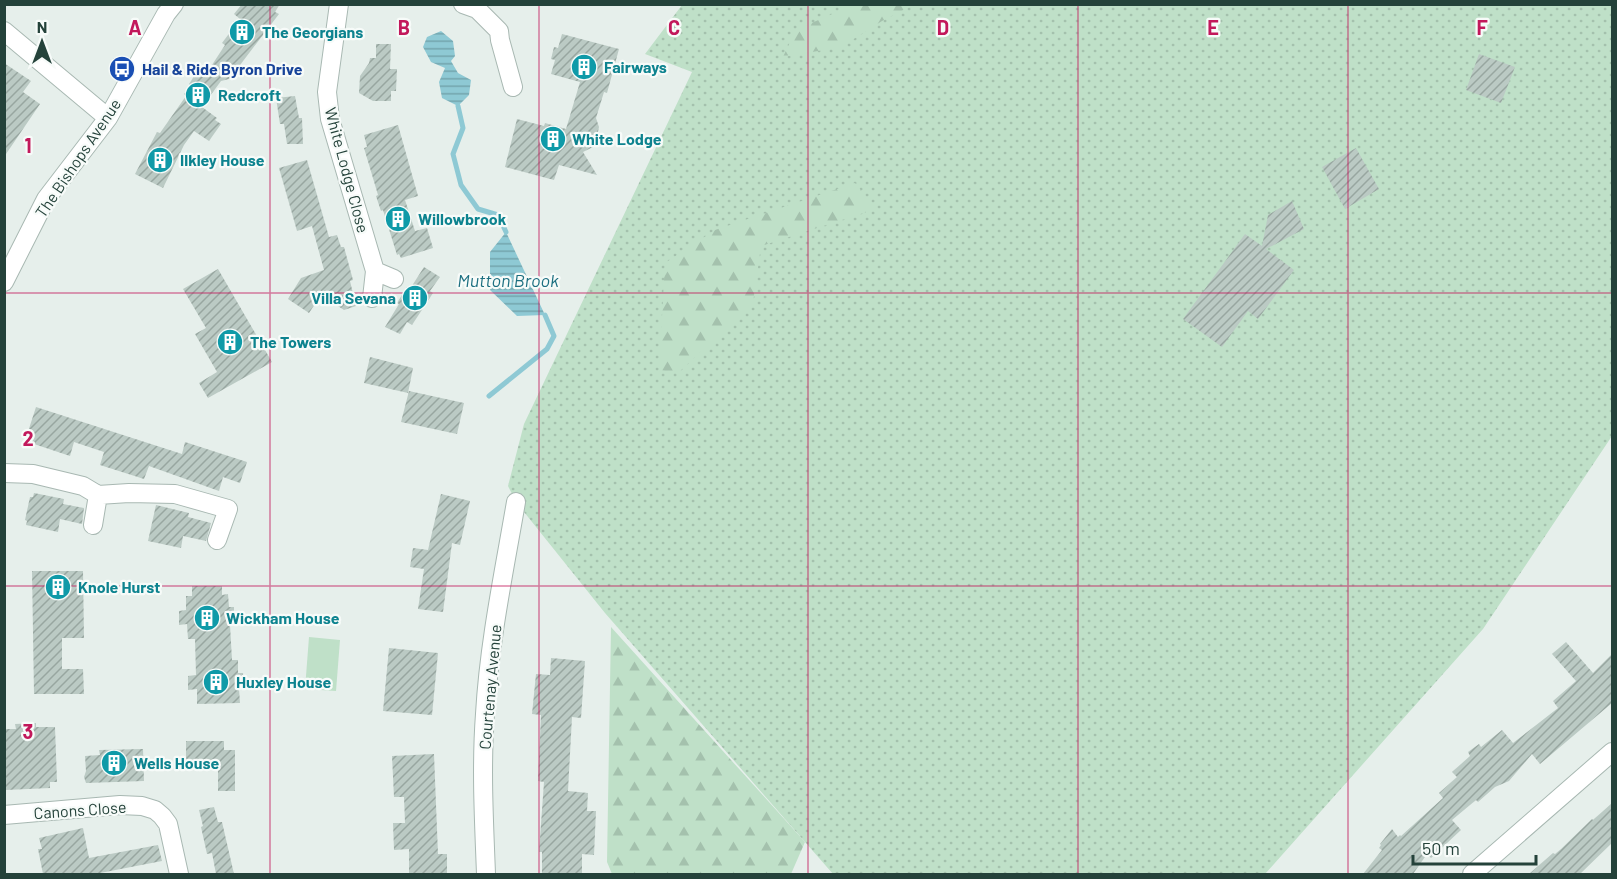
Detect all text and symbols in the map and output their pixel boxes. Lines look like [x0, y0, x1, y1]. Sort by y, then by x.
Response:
north arrow [12, 12, 72, 72]
text: A [128, 15, 142, 39]
text: B [398, 15, 410, 39]
text: C [668, 15, 680, 39]
text: D [937, 15, 949, 39]
text: E [1207, 15, 1219, 39]
text: F [1476, 15, 1488, 39]
text: N [37, 17, 47, 36]
building icon: The Georgians [227, 17, 257, 47]
place label: The Georgians [262, 22, 363, 41]
building icon: Fairways [569, 52, 599, 82]
bus stop icon: Hail & Ride Byron Drive [107, 54, 137, 84]
place label: Fairways [604, 57, 667, 76]
place label: Hail & Ride Byron Drive [142, 59, 303, 78]
building icon: Redcroft [183, 80, 213, 110]
place label: Redcroft [218, 85, 281, 104]
street label: The Bishops Avenue [31, 95, 124, 221]
street label: White Lodge Close [322, 105, 373, 235]
building icon: White Lodge [538, 124, 568, 154]
place label: White Lodge [572, 129, 662, 148]
text: 1 [24, 133, 32, 157]
building icon: Ilkley House [145, 145, 175, 175]
place label: Ilkley House [180, 150, 265, 169]
building icon: Willowbrook [383, 204, 413, 234]
place label: Willowbrook [418, 209, 507, 228]
water label: Mutton Brook [457, 269, 559, 291]
building icon: Villa Sevana [400, 283, 430, 313]
place label: Villa Sevana [311, 288, 396, 307]
building icon: The Towers [215, 327, 245, 357]
place label: The Towers [250, 332, 331, 351]
text: 2 [22, 426, 34, 450]
building icon: Knole Hurst [43, 572, 73, 602]
place label: Knole Hurst [78, 577, 160, 596]
building icon: Wickham House [192, 603, 222, 633]
place label: Wickham House [226, 608, 340, 627]
street label: Courtenay Avenue [475, 624, 504, 750]
building icon: Huxley House [201, 667, 231, 697]
place label: Huxley House [236, 672, 332, 691]
text: 3 [23, 719, 33, 743]
building icon: Wells House [99, 748, 129, 778]
place label: Wells House [134, 753, 220, 772]
street label: Canons Close [33, 797, 127, 822]
scale bar [1413, 828, 1536, 866]
text: 50 m [1422, 837, 1460, 859]

